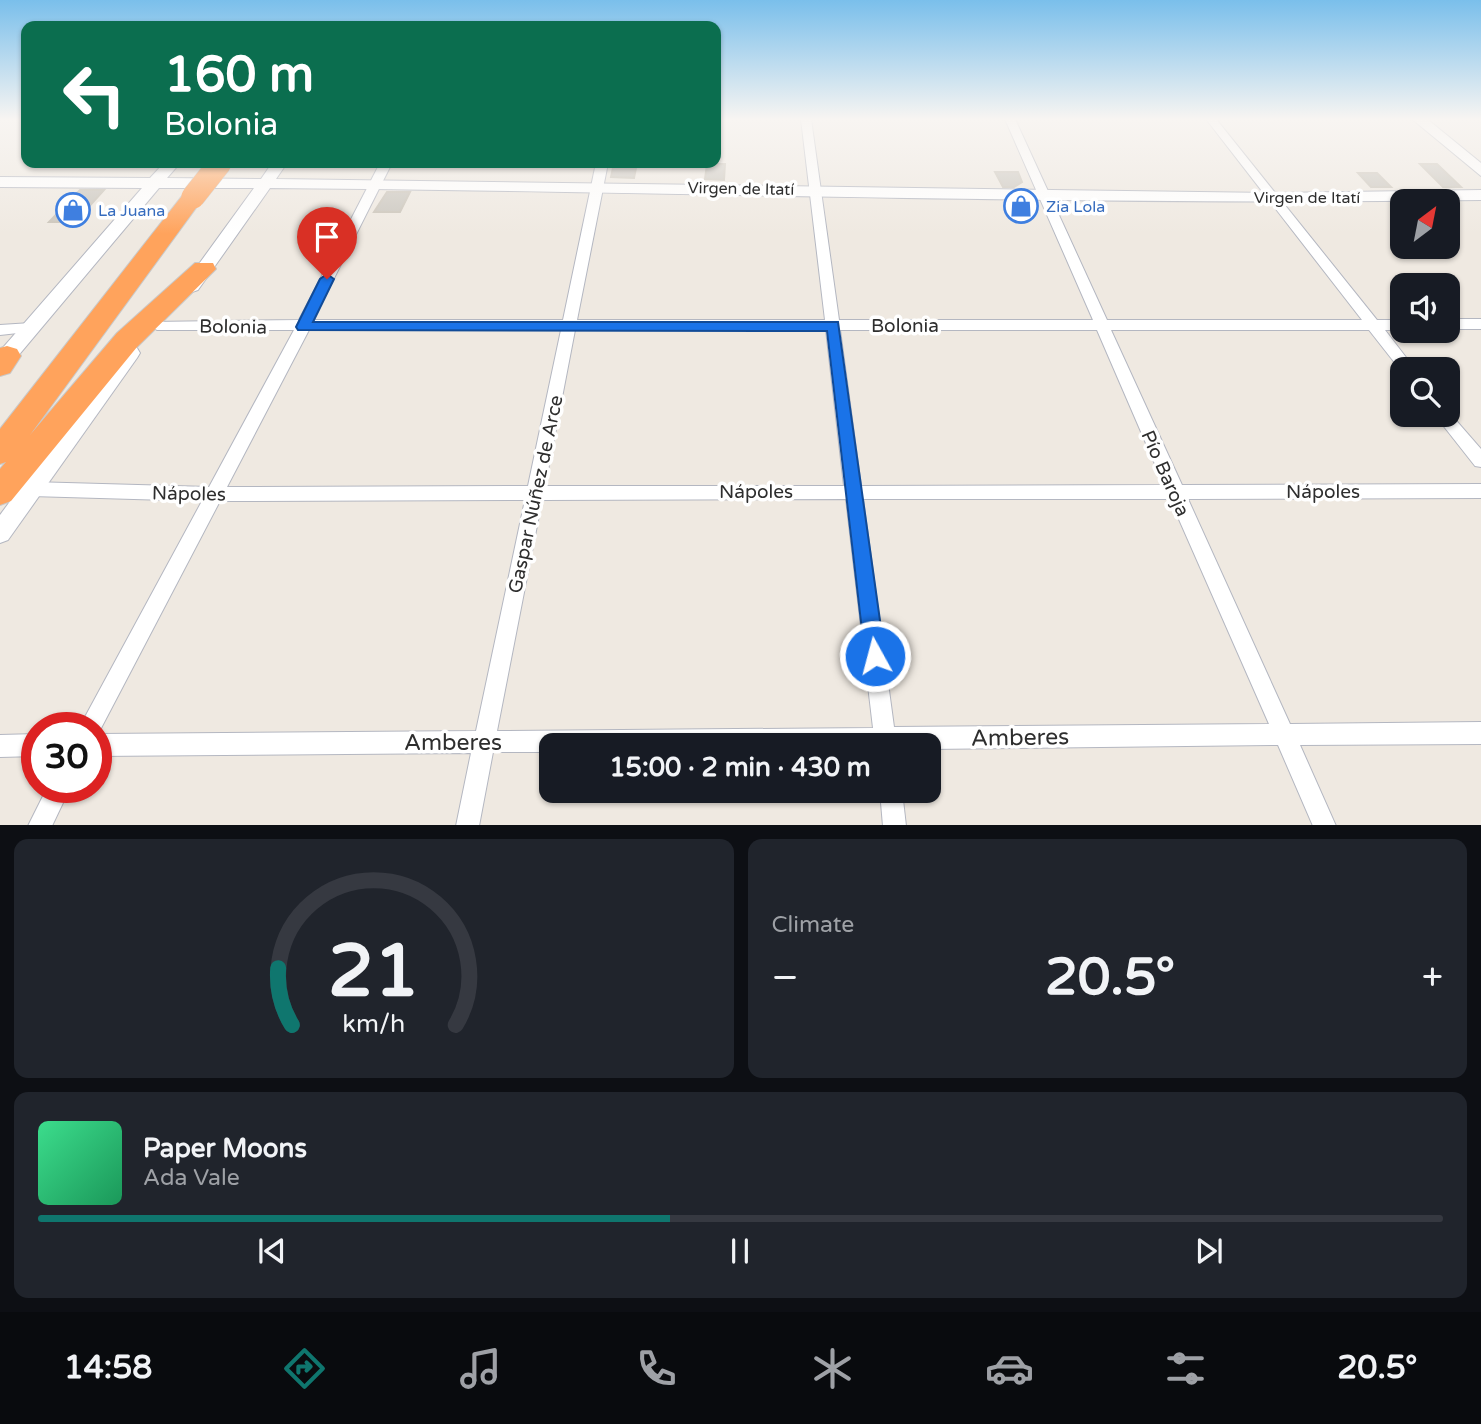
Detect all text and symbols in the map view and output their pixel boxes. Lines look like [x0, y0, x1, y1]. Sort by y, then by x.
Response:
text: 160 m [164, 46, 314, 105]
icon: left [49, 49, 140, 140]
text: Bolonia [164, 106, 278, 144]
street label: Virgen de Itatí [688, 178, 794, 200]
shop icon: Zia Lola [1002, 187, 1040, 225]
street label: Virgen de Itatí [1254, 188, 1360, 208]
north arrow [1390, 189, 1460, 259]
map controls [1390, 189, 1460, 427]
shop icon: La Juana [54, 191, 92, 229]
place label: Zia Lola [1046, 197, 1105, 217]
place label: La Juana [98, 201, 165, 221]
pin [297, 207, 357, 279]
icon: arrive [308, 218, 346, 256]
button: sound [1390, 273, 1460, 343]
street label: Bolonia [199, 315, 267, 339]
street label: Bolonia [871, 315, 939, 337]
button: search [1390, 357, 1460, 427]
street label: Gaspar Núñez de Arce [504, 393, 568, 595]
street label: Pío Baroja [1136, 427, 1194, 520]
street label: Nápoles [719, 481, 793, 503]
street label: Nápoles [1286, 481, 1360, 503]
street label: Nápoles [152, 482, 226, 506]
position arrow [838, 619, 912, 693]
speed limit sign: 30 [21, 712, 112, 803]
street label: Amberes [971, 723, 1069, 753]
street label: Amberes [404, 729, 502, 757]
text: 15:00 · 2 min · 430 m [609, 752, 871, 783]
text: Climate [772, 911, 854, 939]
text: 21 [328, 928, 419, 1016]
text: 20.5° [1045, 946, 1175, 1009]
text: − [772, 955, 799, 1001]
text: + [1422, 955, 1443, 1001]
text: km/h [342, 1008, 405, 1038]
text: Paper Moons [143, 1133, 307, 1164]
text: Ada Vale [143, 1164, 240, 1192]
icon: previous [253, 1232, 291, 1270]
icon: pause [721, 1232, 759, 1270]
icon: next [1190, 1232, 1228, 1270]
icon: directions [280, 1344, 329, 1393]
icon: music [456, 1344, 505, 1393]
icon: phone [632, 1344, 681, 1393]
icon: climate [808, 1344, 857, 1393]
icon: car [985, 1344, 1034, 1393]
icon: filters [1161, 1344, 1210, 1393]
text: 14:58 [64, 1349, 152, 1387]
text: 20.5° [1337, 1349, 1417, 1387]

